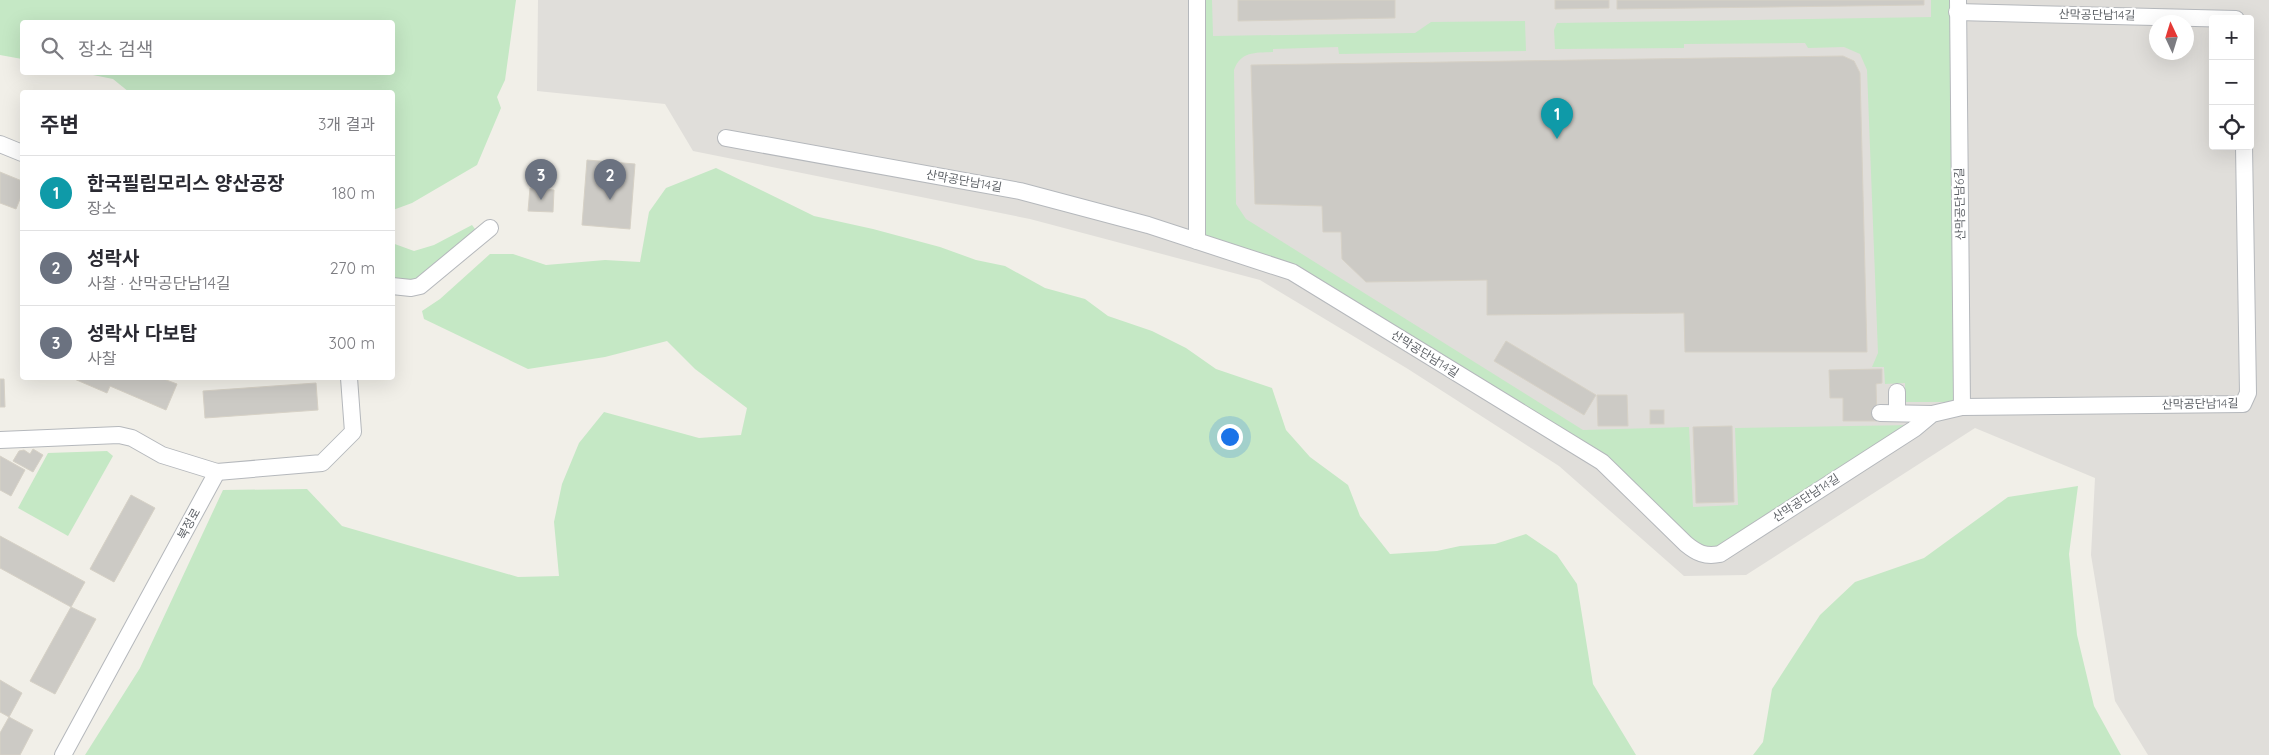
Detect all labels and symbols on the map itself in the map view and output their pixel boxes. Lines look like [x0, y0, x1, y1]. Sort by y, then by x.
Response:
street label: 산막공단남14길 [2058, 6, 2136, 23]
north arrow [2149, 15, 2194, 60]
pin: 1 [1541, 98, 1573, 139]
pin: 3 [525, 159, 557, 200]
pin: 2 [594, 159, 626, 200]
street label: 산막공단남14길 [925, 166, 1003, 195]
street label: 산막공단남6길 [1951, 168, 1968, 240]
street label: 산막공단남14길 [1389, 327, 1462, 380]
street label: 산막공단남14길 [2161, 395, 2239, 412]
your location [1217, 424, 1243, 450]
street label: 산막공단남14길 [1769, 470, 1842, 525]
street label: 북정로 [174, 506, 203, 542]

